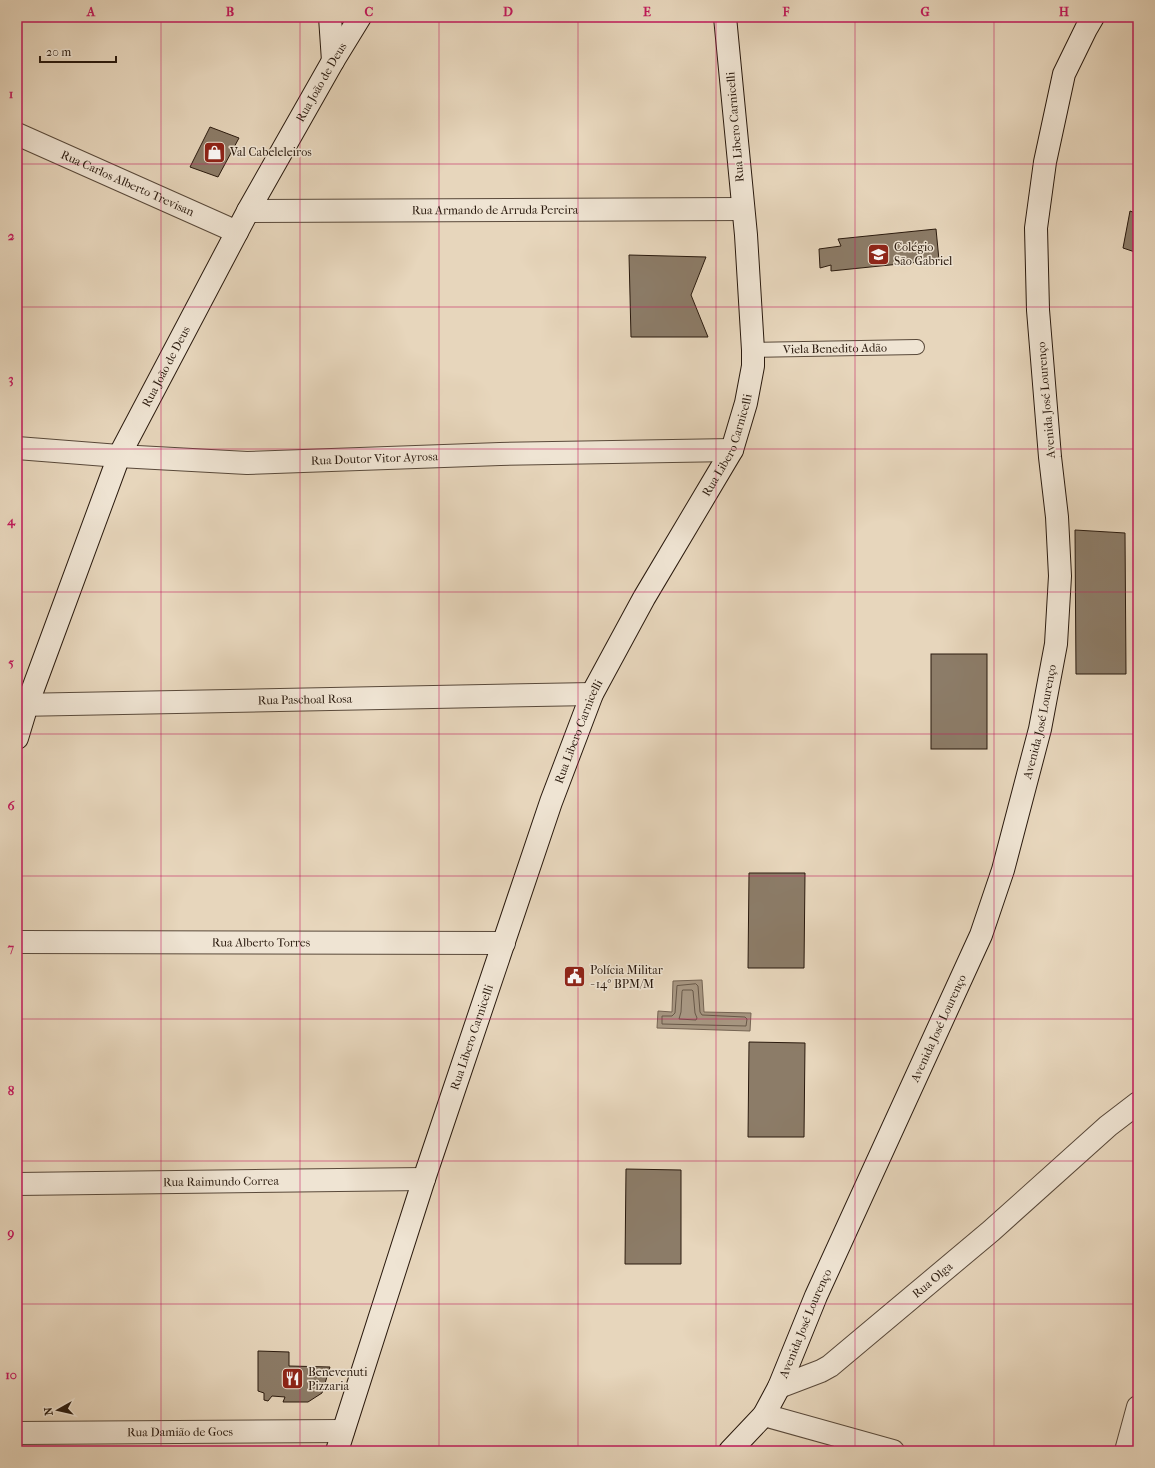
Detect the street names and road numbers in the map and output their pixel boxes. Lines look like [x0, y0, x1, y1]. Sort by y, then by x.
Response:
street label: Rua João de Deus [293, 39, 350, 124]
street label: Rua Libero Carnicelli [723, 71, 747, 183]
street label: Rua Carlos Alberto Trevisan [59, 147, 196, 219]
street label: Rua Armando de Arruda Pereira [412, 203, 579, 217]
street label: Rua João de Deus [139, 323, 193, 409]
street label: Viela Benedito Adão [782, 341, 887, 356]
street label: Avenida José Lourenço [1034, 341, 1059, 460]
street label: Rua Libero Carnicelli [699, 392, 755, 499]
street label: Rua Doutor Vitor Ayrosa [311, 449, 439, 468]
street label: Avenida José Lourenço [1020, 663, 1059, 781]
street label: Rua Libero Carnicelli [552, 677, 606, 786]
street label: Rua Paschoal Rosa [257, 692, 353, 707]
street label: Rua Alberto Torres [212, 935, 311, 950]
street label: Avenida José Lourenço [907, 972, 969, 1085]
street label: Rua Libero Carnicelli [447, 982, 496, 1092]
street label: Rua Raimundo Correa [163, 1174, 280, 1189]
street label: Rua Olga [910, 1259, 956, 1301]
street label: Avenida José Lourenço [776, 1267, 834, 1381]
street label: Rua Damião de Goes [127, 1425, 234, 1439]

